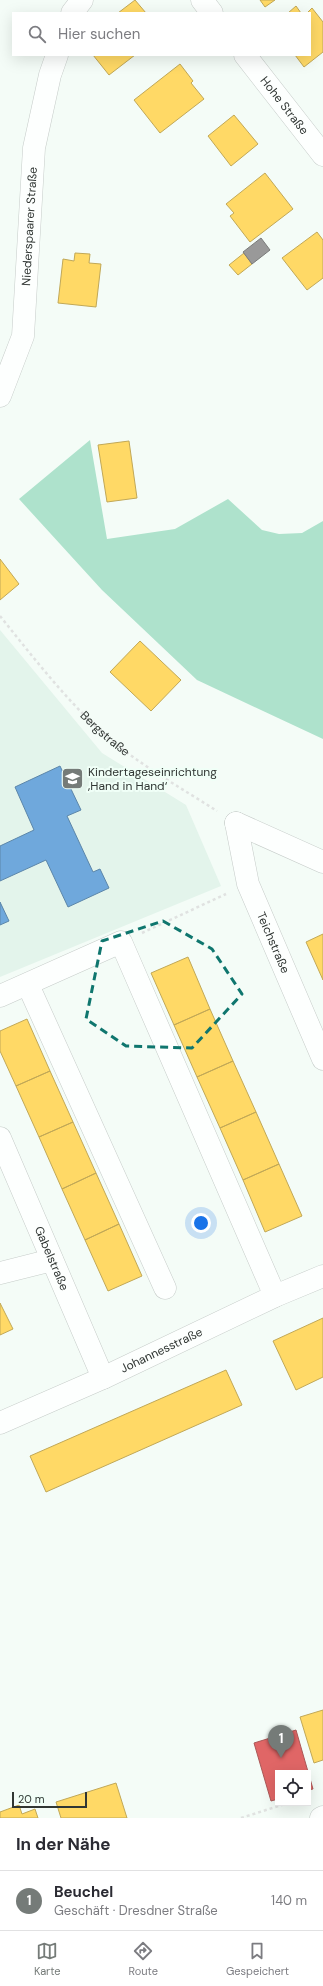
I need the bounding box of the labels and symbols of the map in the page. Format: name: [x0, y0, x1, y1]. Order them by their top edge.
street label: Hohe Straße: [257, 73, 312, 138]
street label: Niederspaarer Straße: [18, 166, 41, 287]
street label: Bergstraße: [77, 708, 133, 760]
place label: Kindertageseinrichtung ‚Hand in Hand‘: [88, 764, 217, 794]
school or university icon: Kindertageseinrichtung ‚Hand in Hand‘: [59, 766, 85, 792]
street label: Teichstraße: [253, 910, 293, 976]
your location: [191, 1213, 211, 1233]
street label: Gabelstraße: [31, 1224, 73, 1293]
street label: Johannesstraße: [118, 1324, 205, 1377]
pin: 1: [268, 1725, 294, 1758]
scale bar: [12, 1790, 87, 1809]

